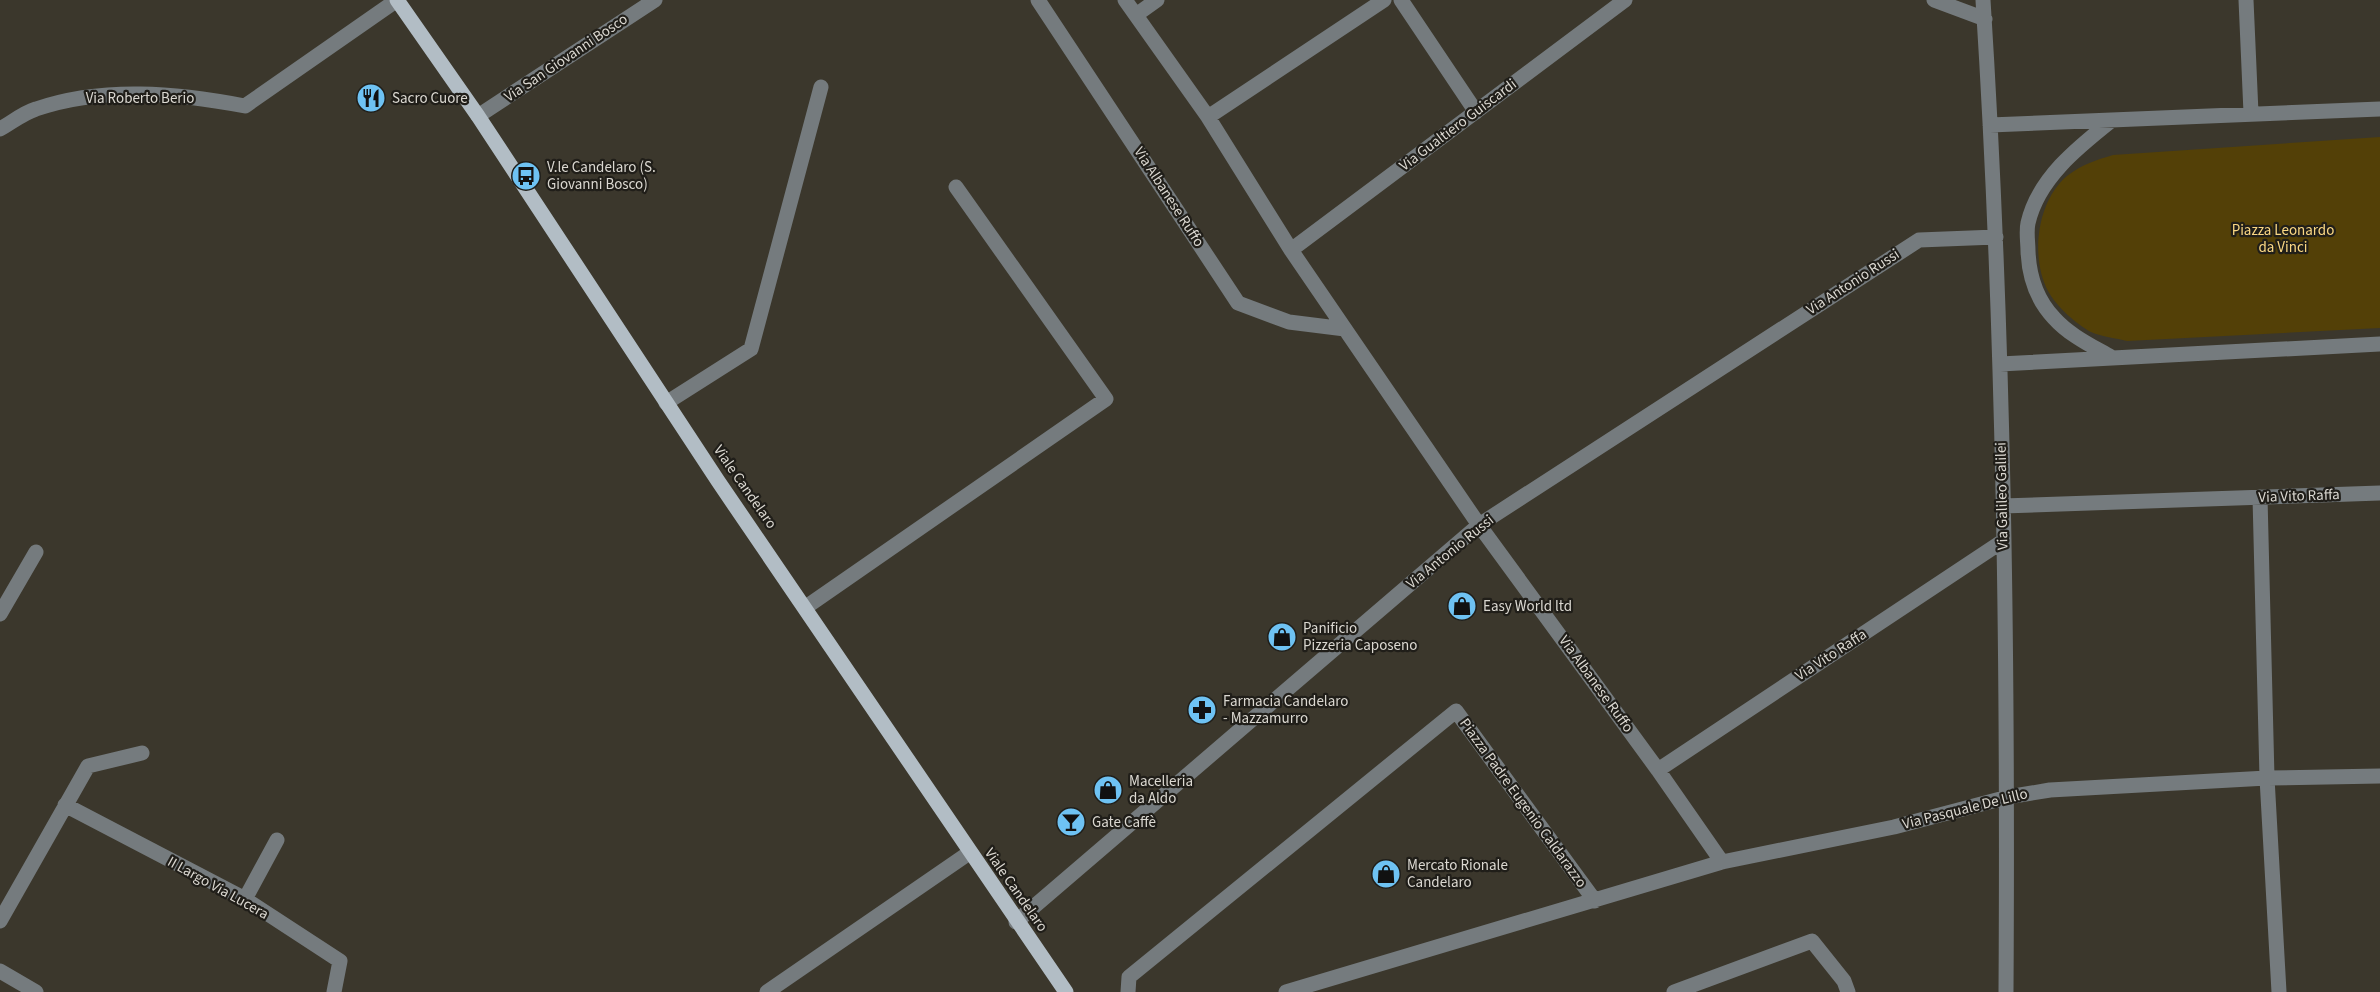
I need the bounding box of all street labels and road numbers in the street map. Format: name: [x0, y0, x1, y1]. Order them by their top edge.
street label: Via San Giovanni Bosco: [500, 9, 632, 107]
street label: Via Gualtiero Guiscardi: [1395, 74, 1521, 176]
street label: Via Roberto Berio: [86, 88, 194, 109]
street label: Via Albanese Ruffo: [1129, 143, 1209, 251]
street label: Via Antonio Russi: [1802, 244, 1904, 320]
street label: Viale Candelaro: [708, 441, 782, 533]
street label: Via Galileo Galilei: [1991, 442, 2013, 550]
street label: Via Vito Raffa: [2258, 484, 2340, 508]
street label: Via Antonio Russi: [1402, 510, 1498, 594]
street label: Via Vito Raffa: [1791, 624, 1871, 686]
street label: Via Albanese Ruffo: [1554, 631, 1638, 737]
street label: Piazza Padre Eugenio Caldarazzo: [1454, 714, 1592, 892]
street label: Via Pasquale De Lillo: [1900, 783, 2030, 835]
street label: Viale Candelaro: [979, 844, 1053, 936]
street label: II Largo Via Lucera: [164, 851, 272, 925]

